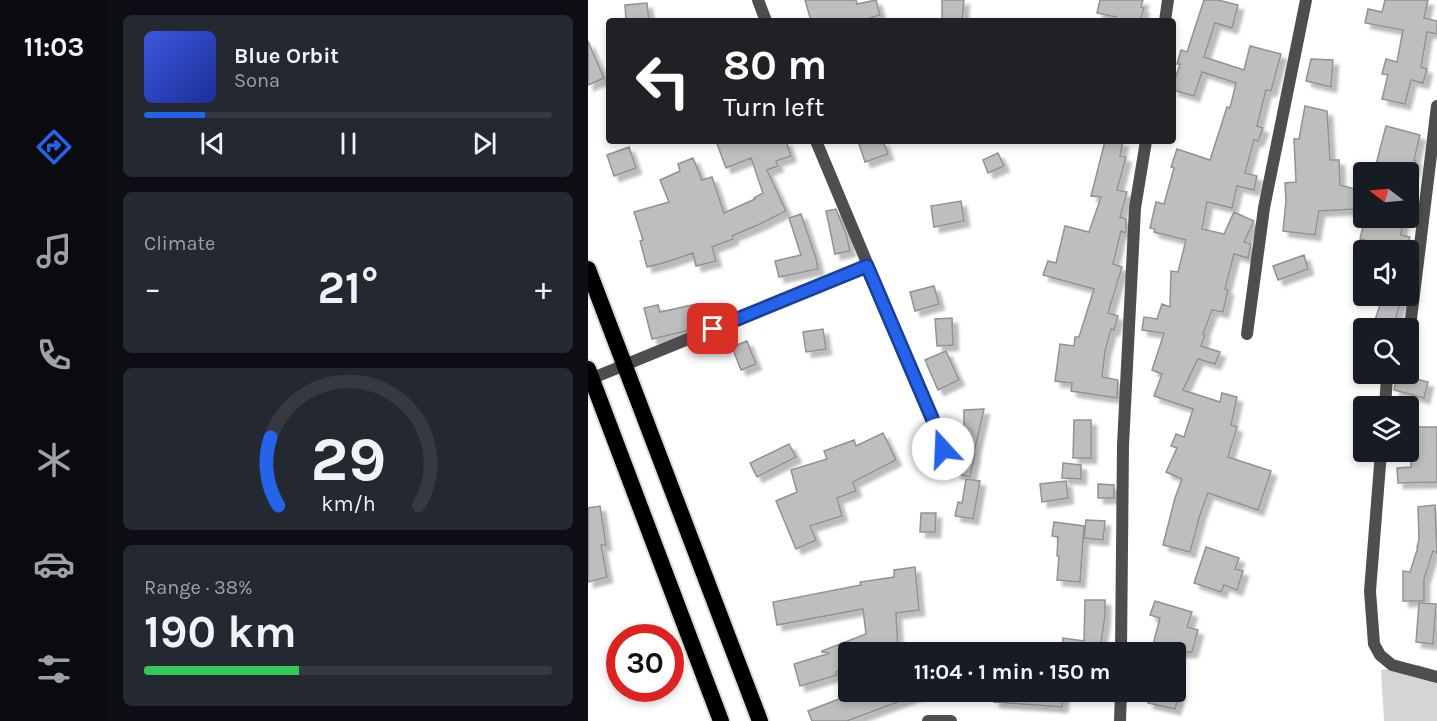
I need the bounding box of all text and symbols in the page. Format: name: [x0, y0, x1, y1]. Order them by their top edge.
text: 11:03: [24, 31, 84, 63]
text: 80 m: [723, 40, 827, 90]
icon: left: [624, 42, 702, 120]
text: Blue Orbit: [234, 43, 339, 69]
text: Sona: [234, 69, 280, 92]
text: Turn left: [723, 91, 824, 123]
icon: directions: [33, 126, 75, 168]
icon: previous: [196, 127, 229, 160]
icon: pause: [332, 127, 365, 160]
icon: next: [468, 127, 501, 160]
north arrow: [1353, 162, 1419, 228]
map controls: [1353, 162, 1419, 462]
icon: music: [33, 230, 75, 272]
text: Climate: [144, 232, 215, 255]
button: sound: [1353, 240, 1419, 306]
text: 21°: [318, 262, 378, 314]
text: −: [144, 269, 161, 307]
text: +: [535, 269, 552, 307]
pin: [687, 303, 738, 354]
icon: arrive: [696, 312, 729, 345]
button: search: [1353, 318, 1419, 384]
icon: phone: [33, 334, 75, 376]
button: layers: [1353, 396, 1419, 462]
position arrow: [911, 417, 975, 481]
text: 29: [310, 423, 386, 496]
icon: climate: [33, 439, 75, 481]
text: km/h: [321, 491, 375, 516]
icon: car: [33, 543, 75, 585]
text: Range · 38%: [144, 576, 253, 599]
text: 190 km: [144, 606, 297, 658]
speed limit sign: 30: [606, 624, 684, 702]
icon: filters: [33, 648, 75, 690]
text: 11:04 · 1 min · 150 m: [914, 659, 1110, 685]

